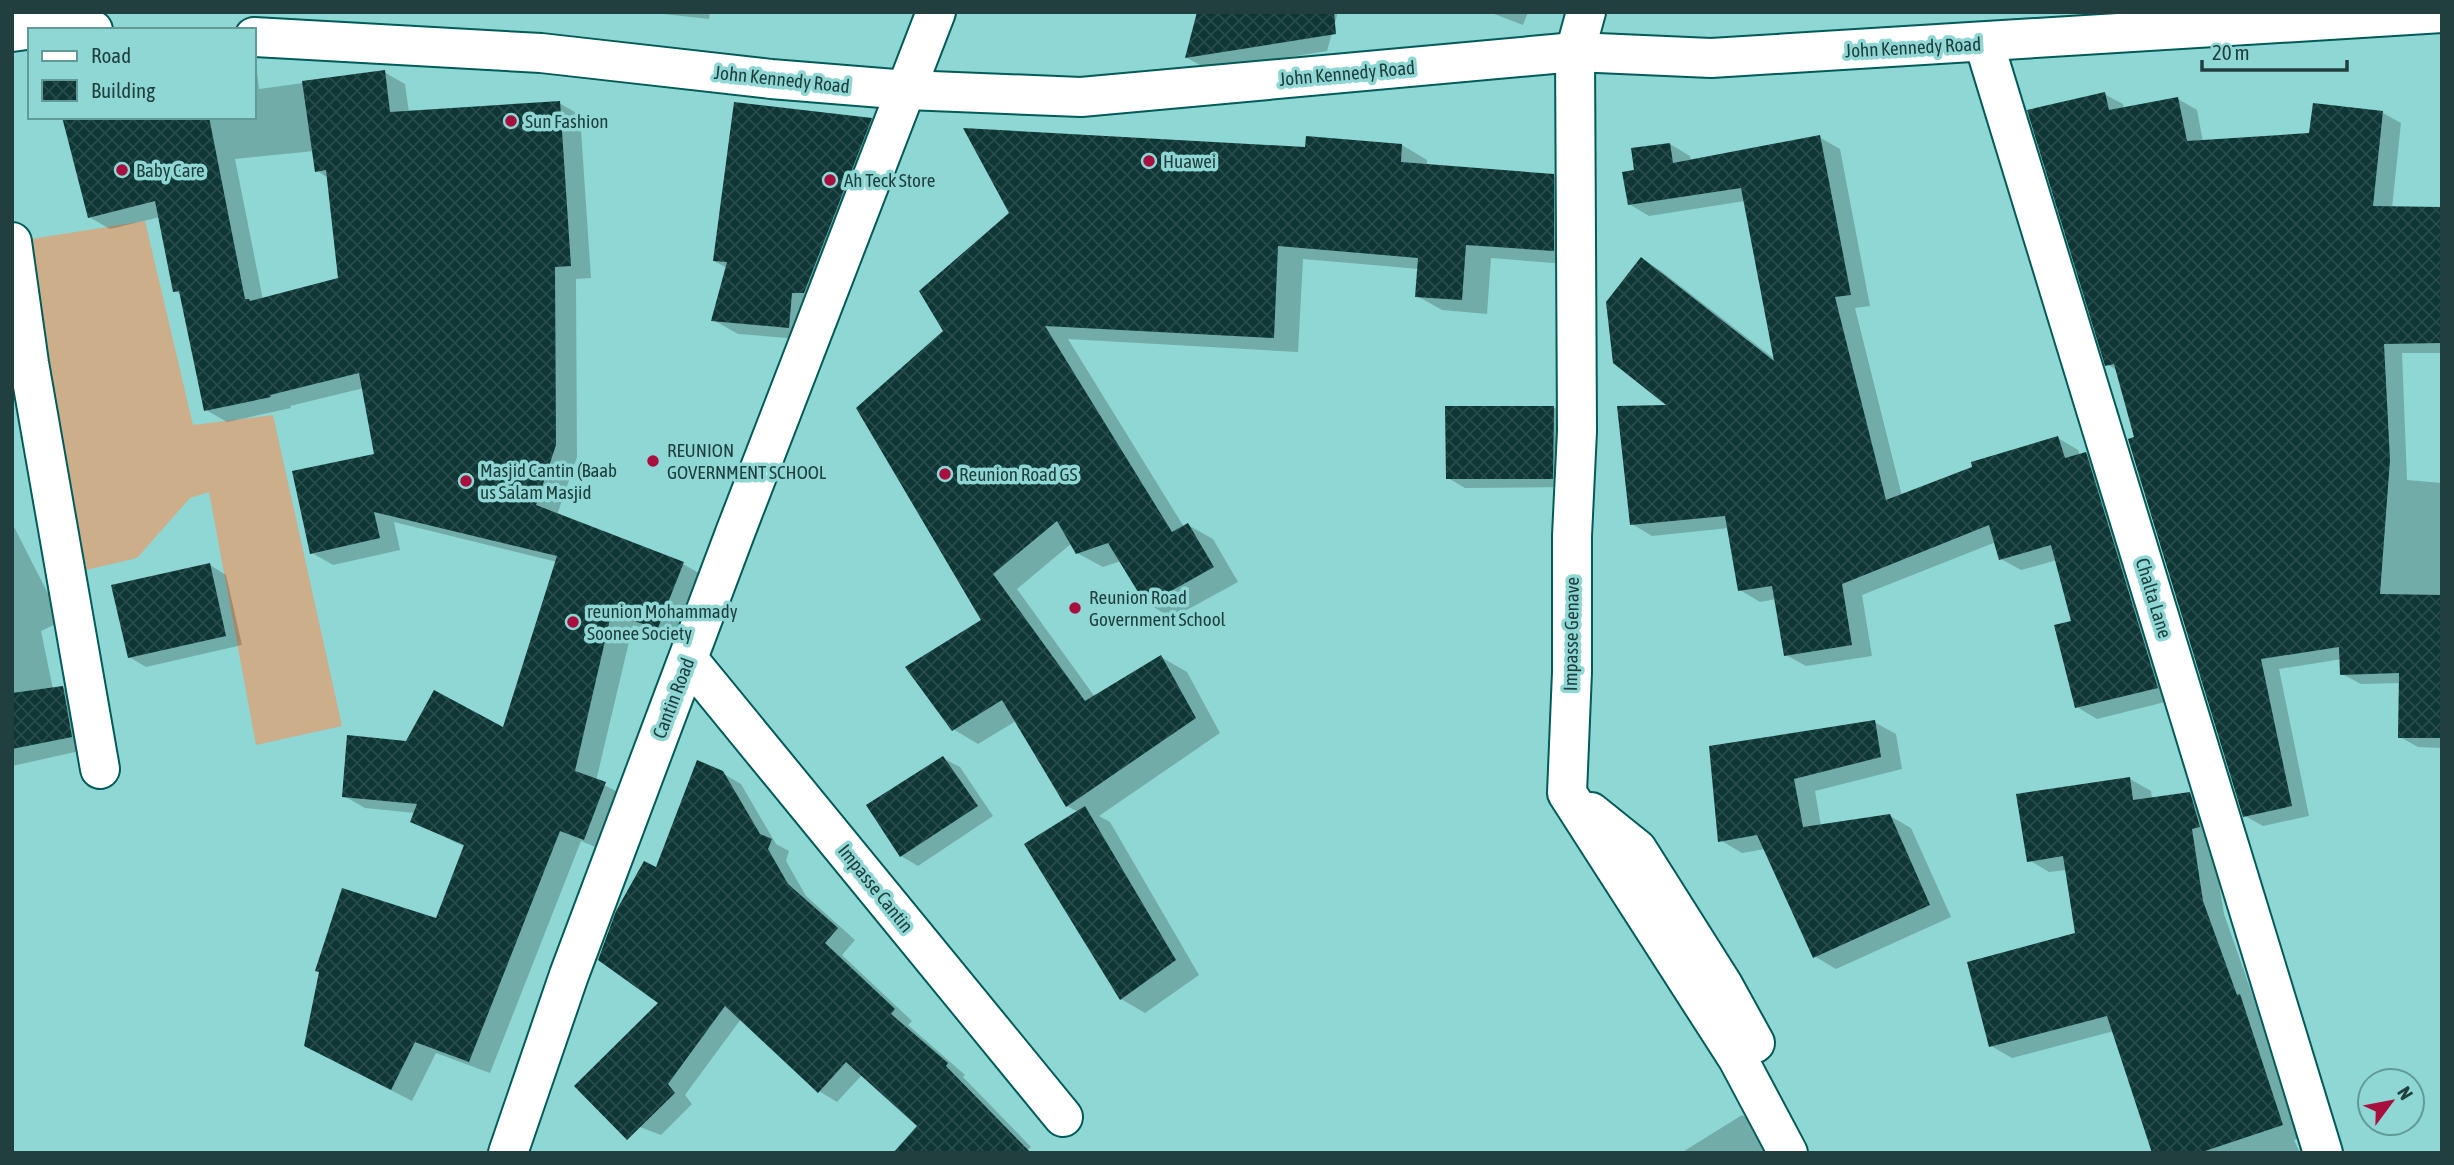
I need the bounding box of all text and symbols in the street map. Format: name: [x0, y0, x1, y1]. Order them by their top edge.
legend: [28, 28, 256, 119]
scale bar: [2202, 28, 2347, 72]
street label: John Kennedy Road: [1844, 32, 1982, 62]
text: 20 m: [2212, 40, 2250, 64]
text: Road: [91, 43, 131, 67]
street label: John Kennedy Road: [1278, 56, 1416, 90]
street label: John Kennedy Road: [713, 61, 851, 97]
text: Building: [91, 78, 155, 102]
place label: Sun Fashion: [525, 110, 609, 132]
marker: Sun Fashion: [503, 113, 519, 129]
place label: Huawei: [1163, 150, 1216, 172]
marker: Huawei: [1141, 153, 1157, 169]
place label: Baby Care: [136, 159, 205, 181]
marker: Baby Care: [114, 162, 130, 178]
place label: Ah Teck Store: [844, 169, 935, 191]
marker: Ah Teck Store: [822, 172, 838, 188]
place label: REUNION GOVERNMENT SCHOOL: [667, 439, 827, 483]
marker: REUNION GOVERNMENT SCHOOL: [645, 453, 661, 469]
place label: Masjid Cantin (Baab us Salam Masjid: [480, 459, 617, 503]
place label: Reunion Road GS: [959, 463, 1078, 485]
marker: Reunion Road GS: [937, 466, 953, 482]
marker: Masjid Cantin (Baab us Salam Masjid: [458, 473, 474, 489]
street label: Chalta Lane: [2131, 555, 2177, 641]
street label: Impasse Genave: [1559, 577, 1583, 691]
place label: Reunion Road Government School: [1089, 586, 1226, 630]
place label: reunion Mohammady Soonee Society: [587, 600, 738, 644]
marker: Reunion Road Government School: [1067, 600, 1083, 616]
marker: reunion Mohammady Soonee Society: [565, 614, 581, 630]
street label: Cantin Road: [648, 655, 698, 741]
street label: Impasse Cantin: [834, 840, 918, 936]
north arrow: [2356, 1067, 2426, 1137]
text: N: [2393, 1082, 2418, 1104]

